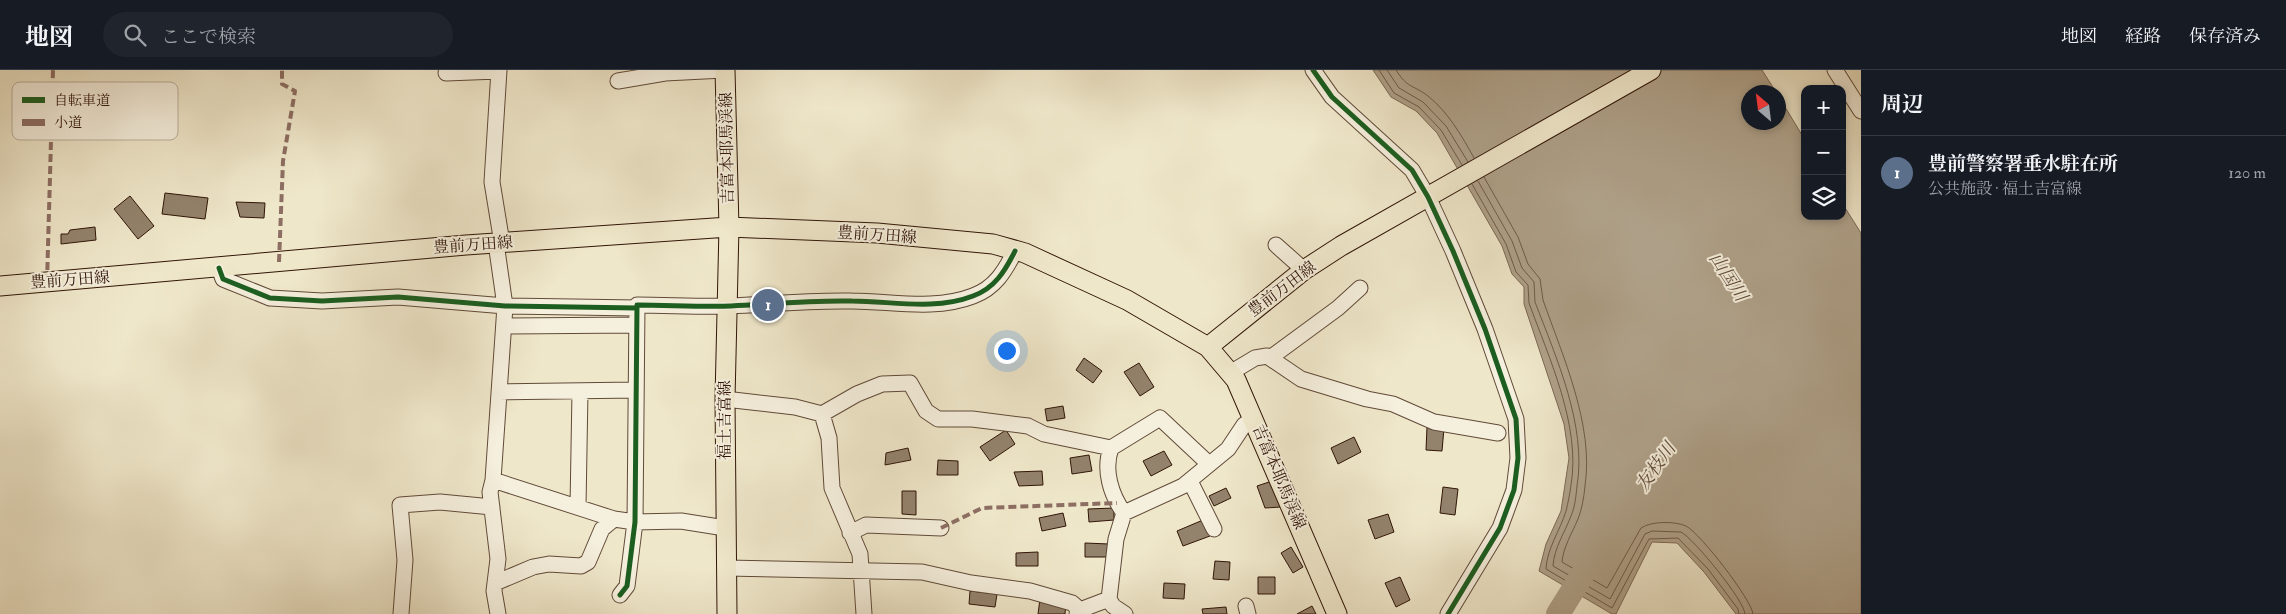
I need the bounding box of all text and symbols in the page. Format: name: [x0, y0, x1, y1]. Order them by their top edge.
search box: [103, 12, 453, 57]
icon: search: [121, 21, 149, 49]
text: 地図: [25, 22, 73, 53]
text: ここで検索: [161, 25, 256, 49]
text: 地図: [2061, 25, 2097, 48]
text: 経路: [2125, 25, 2161, 48]
text: 保存済み: [2189, 25, 2261, 48]
legend: [12, 82, 178, 140]
north arrow: [1741, 85, 1786, 130]
map controls: [1801, 85, 1846, 220]
button: +: [1801, 85, 1846, 130]
text: 周辺: [1881, 91, 1923, 118]
text: 自転車道: [54, 92, 110, 109]
street label: 吉富本耶馬渓線: [716, 92, 738, 204]
text: 小道: [54, 114, 82, 131]
button: −: [1801, 130, 1846, 175]
text: 豊前警察署垂水駐在所: [1928, 152, 2118, 176]
text: 1: [1894, 163, 1900, 183]
text: 120 m: [2228, 163, 2266, 183]
button: layers: [1801, 175, 1846, 220]
text: 公共施設 · 福土吉富線: [1928, 179, 2082, 199]
street label: 豊前万田線: [836, 222, 918, 248]
street label: 豊前万田線: [432, 232, 514, 258]
water label: 山国川: [1704, 248, 1753, 308]
street label: 豊前万田線: [1244, 257, 1320, 321]
street label: 豊前万田線: [29, 267, 111, 293]
pin: 1: [752, 286, 784, 324]
your location: [994, 338, 1020, 364]
street label: 福土吉富線: [715, 380, 735, 460]
street label: 吉富本耶馬渓線: [1248, 422, 1310, 532]
water label: 友枝川: [1631, 437, 1682, 496]

